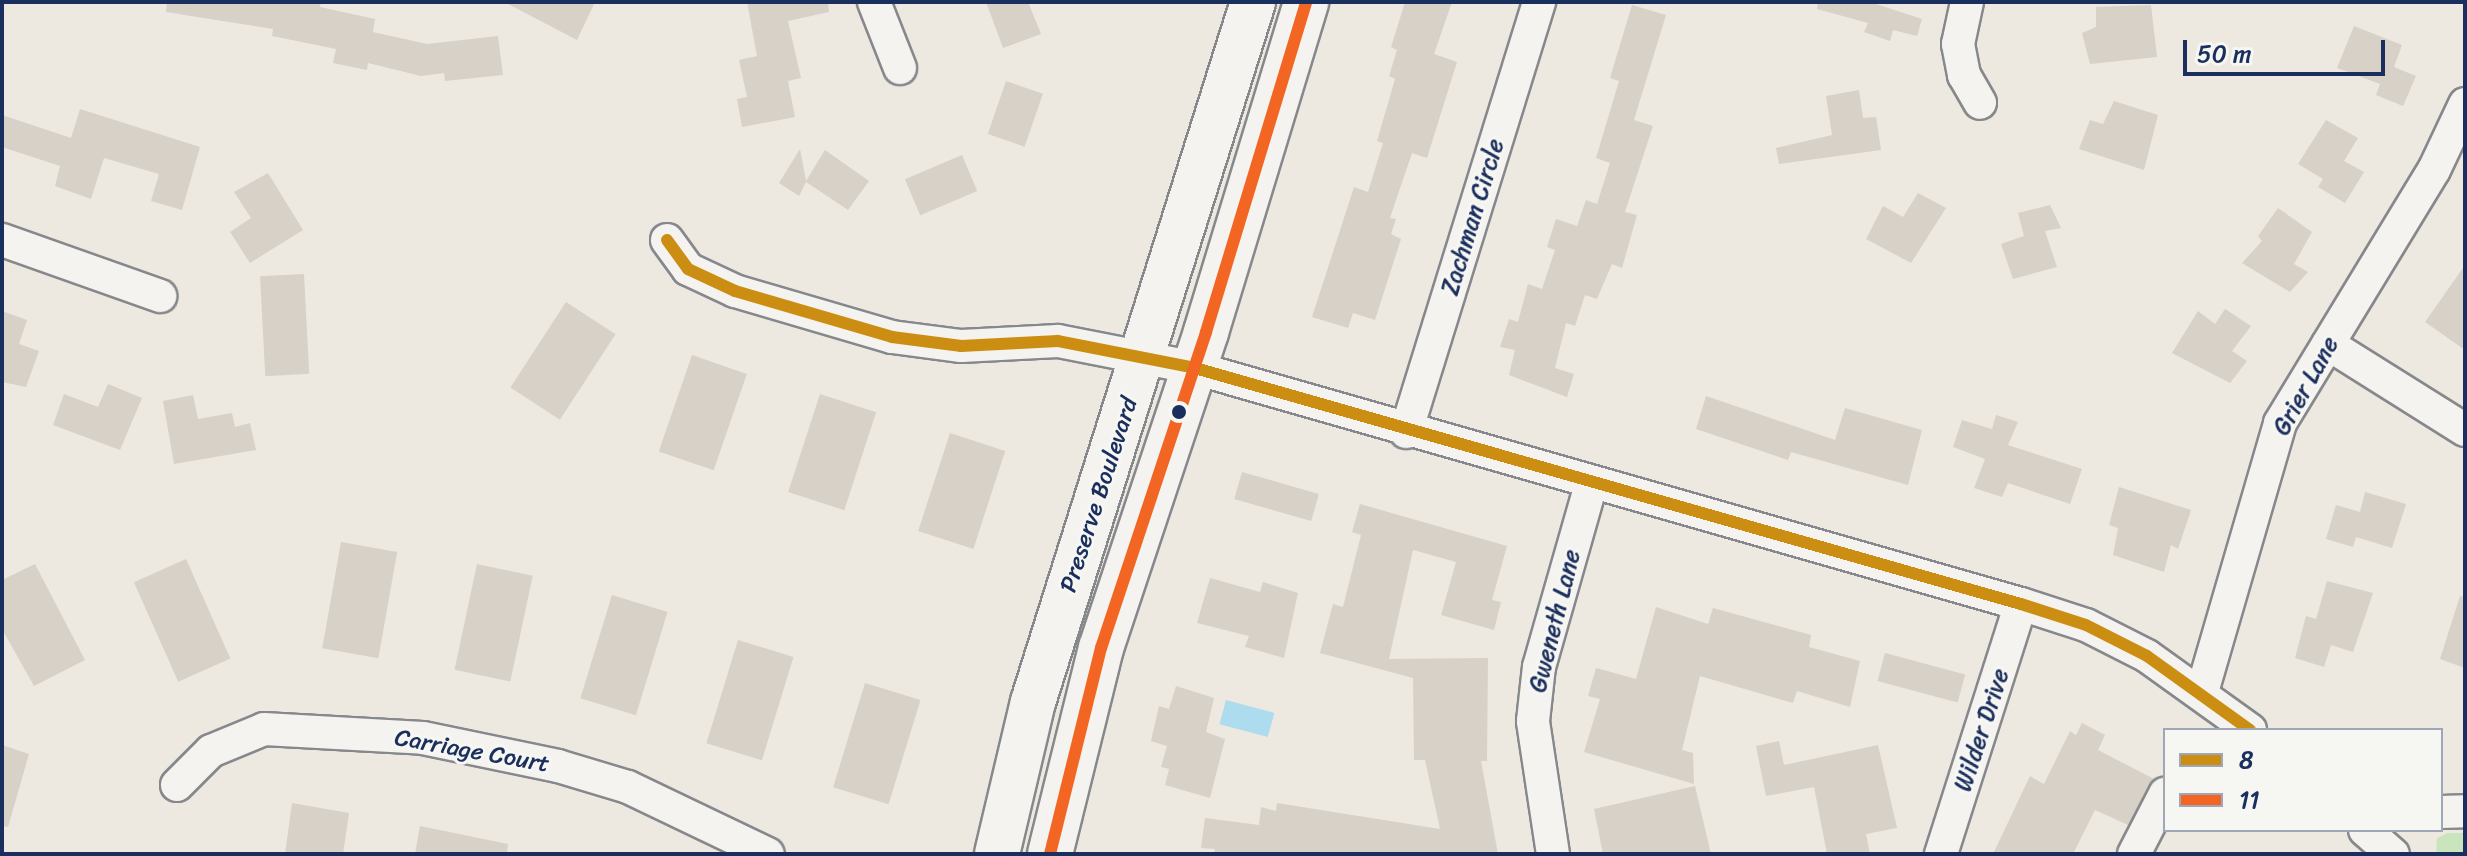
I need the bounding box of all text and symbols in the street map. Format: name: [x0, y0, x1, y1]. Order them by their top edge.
scale bar: [2187, 24, 2389, 74]
text: 50 m: [2197, 33, 2252, 75]
street label: Zachman Circle: [1436, 135, 1510, 299]
street label: Grier Lane: [2267, 332, 2345, 440]
street label: Preserve Boulevard: [1054, 394, 1144, 596]
unlabelled marker: [1171, 404, 1187, 420]
street label: Gweneth Lane: [1523, 547, 1587, 695]
street label: Wilder Drive: [1949, 665, 2015, 795]
street label: Carriage Court: [392, 723, 552, 779]
legend: [2163, 728, 2443, 832]
text: 8: [2239, 739, 2253, 781]
text: 11: [2239, 779, 2260, 821]

